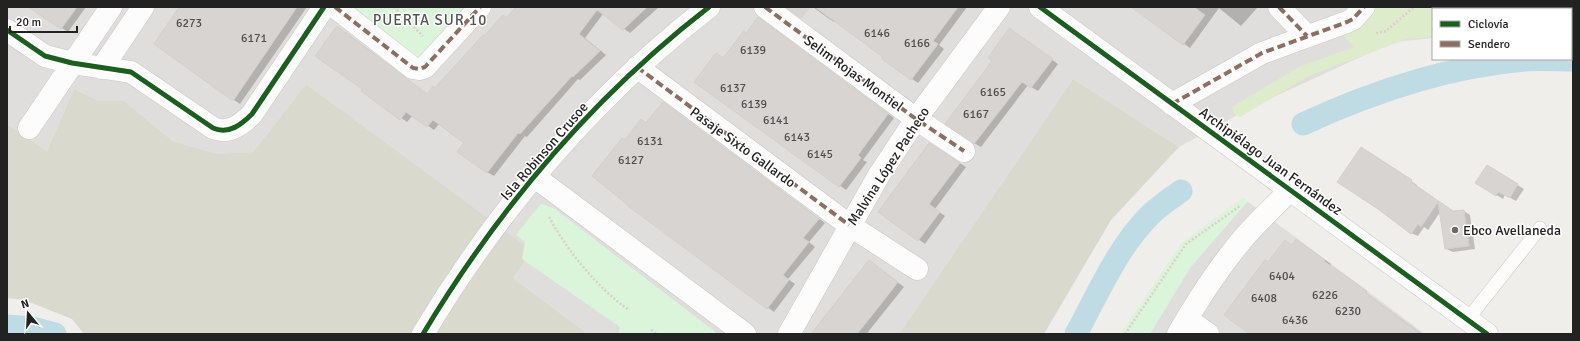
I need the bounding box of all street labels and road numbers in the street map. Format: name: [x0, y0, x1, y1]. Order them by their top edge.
street label: Selim Rojas Montiel: [801, 32, 907, 115]
street label: Isla Robinson Crusoe: [497, 99, 592, 204]
street label: Pasaje Sixto Gallardo: [687, 103, 799, 191]
street label: Malvina López Pacheco: [844, 104, 933, 229]
street label: Archipiélago Juan Fernández: [1196, 104, 1345, 219]

